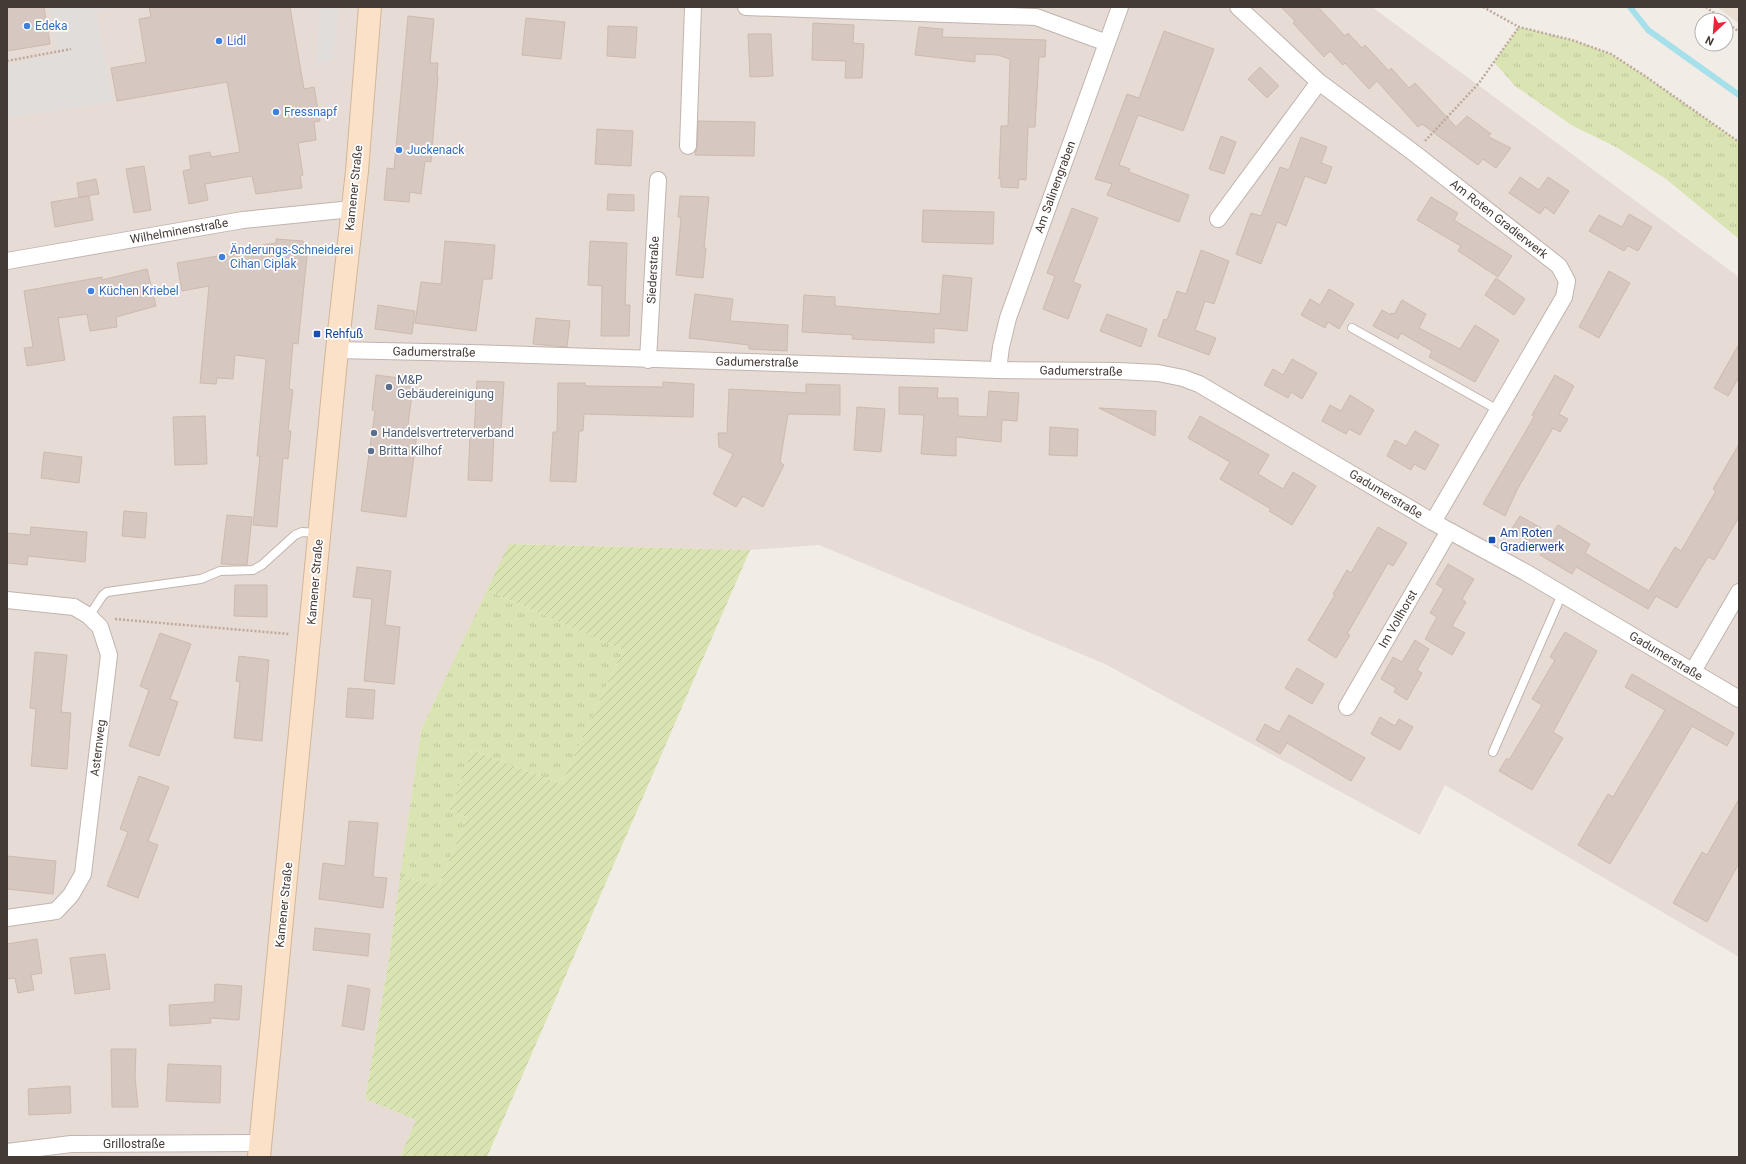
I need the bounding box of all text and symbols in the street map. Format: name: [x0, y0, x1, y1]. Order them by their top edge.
north arrow: [1694, 12, 1734, 52]
place label: Edeka: [35, 19, 67, 33]
marker: Edeka: [22, 21, 32, 31]
text: N: [1703, 33, 1716, 48]
place label: Lidl: [227, 34, 246, 48]
marker: Lidl: [214, 36, 224, 46]
place label: Fressnapf: [284, 105, 338, 119]
marker: Fressnapf: [271, 107, 281, 117]
street label: Am Salinengraben: [1032, 139, 1078, 235]
place label: Juckenack: [407, 143, 465, 157]
street label: Kamener Straße: [343, 145, 365, 231]
marker: Juckenack: [394, 145, 404, 155]
street label: Am Roten Gradierwerk: [1448, 177, 1551, 262]
street label: Wilhelminenstraße: [129, 215, 229, 247]
street label: Siederstraße: [644, 236, 662, 304]
place label: Änderungs-Schneiderei Cihan Ciplak: [230, 242, 354, 271]
marker: Änderungs-Schneiderei Cihan Ciplak: [217, 252, 227, 262]
place label: Küchen Kriebel: [99, 284, 179, 298]
marker: Küchen Kriebel: [86, 286, 96, 296]
place label: Rehfuß: [325, 327, 363, 341]
marker: Rehfuß: [312, 329, 322, 339]
street label: Gadumerstraße: [392, 344, 476, 360]
street label: Gadumerstraße: [715, 354, 799, 370]
street label: Gadumerstraße: [1039, 363, 1123, 379]
place label: M&P Gebäudereinigung: [397, 373, 494, 401]
marker: M&P Gebäudereinigung: [384, 382, 394, 392]
place label: Handelsvertreterverband: [382, 426, 514, 440]
marker: Handelsvertreterverband: [369, 428, 379, 438]
place label: Britta Kilhof: [379, 444, 443, 458]
marker: Britta Kilhof: [366, 446, 376, 456]
street label: Gadumerstraße: [1347, 467, 1425, 521]
place label: Am Roten Gradierwerk: [1500, 526, 1565, 554]
marker: Am Roten Gradierwerk: [1487, 535, 1497, 545]
street label: Kamener Straße: [304, 539, 326, 625]
street label: Im Vollhorst: [1376, 588, 1420, 650]
street label: Gadumerstraße: [1627, 629, 1705, 683]
street label: Asternweg: [88, 719, 108, 777]
street label: Kamener Straße: [273, 862, 295, 948]
street label: Grillostraße: [103, 1137, 165, 1151]

